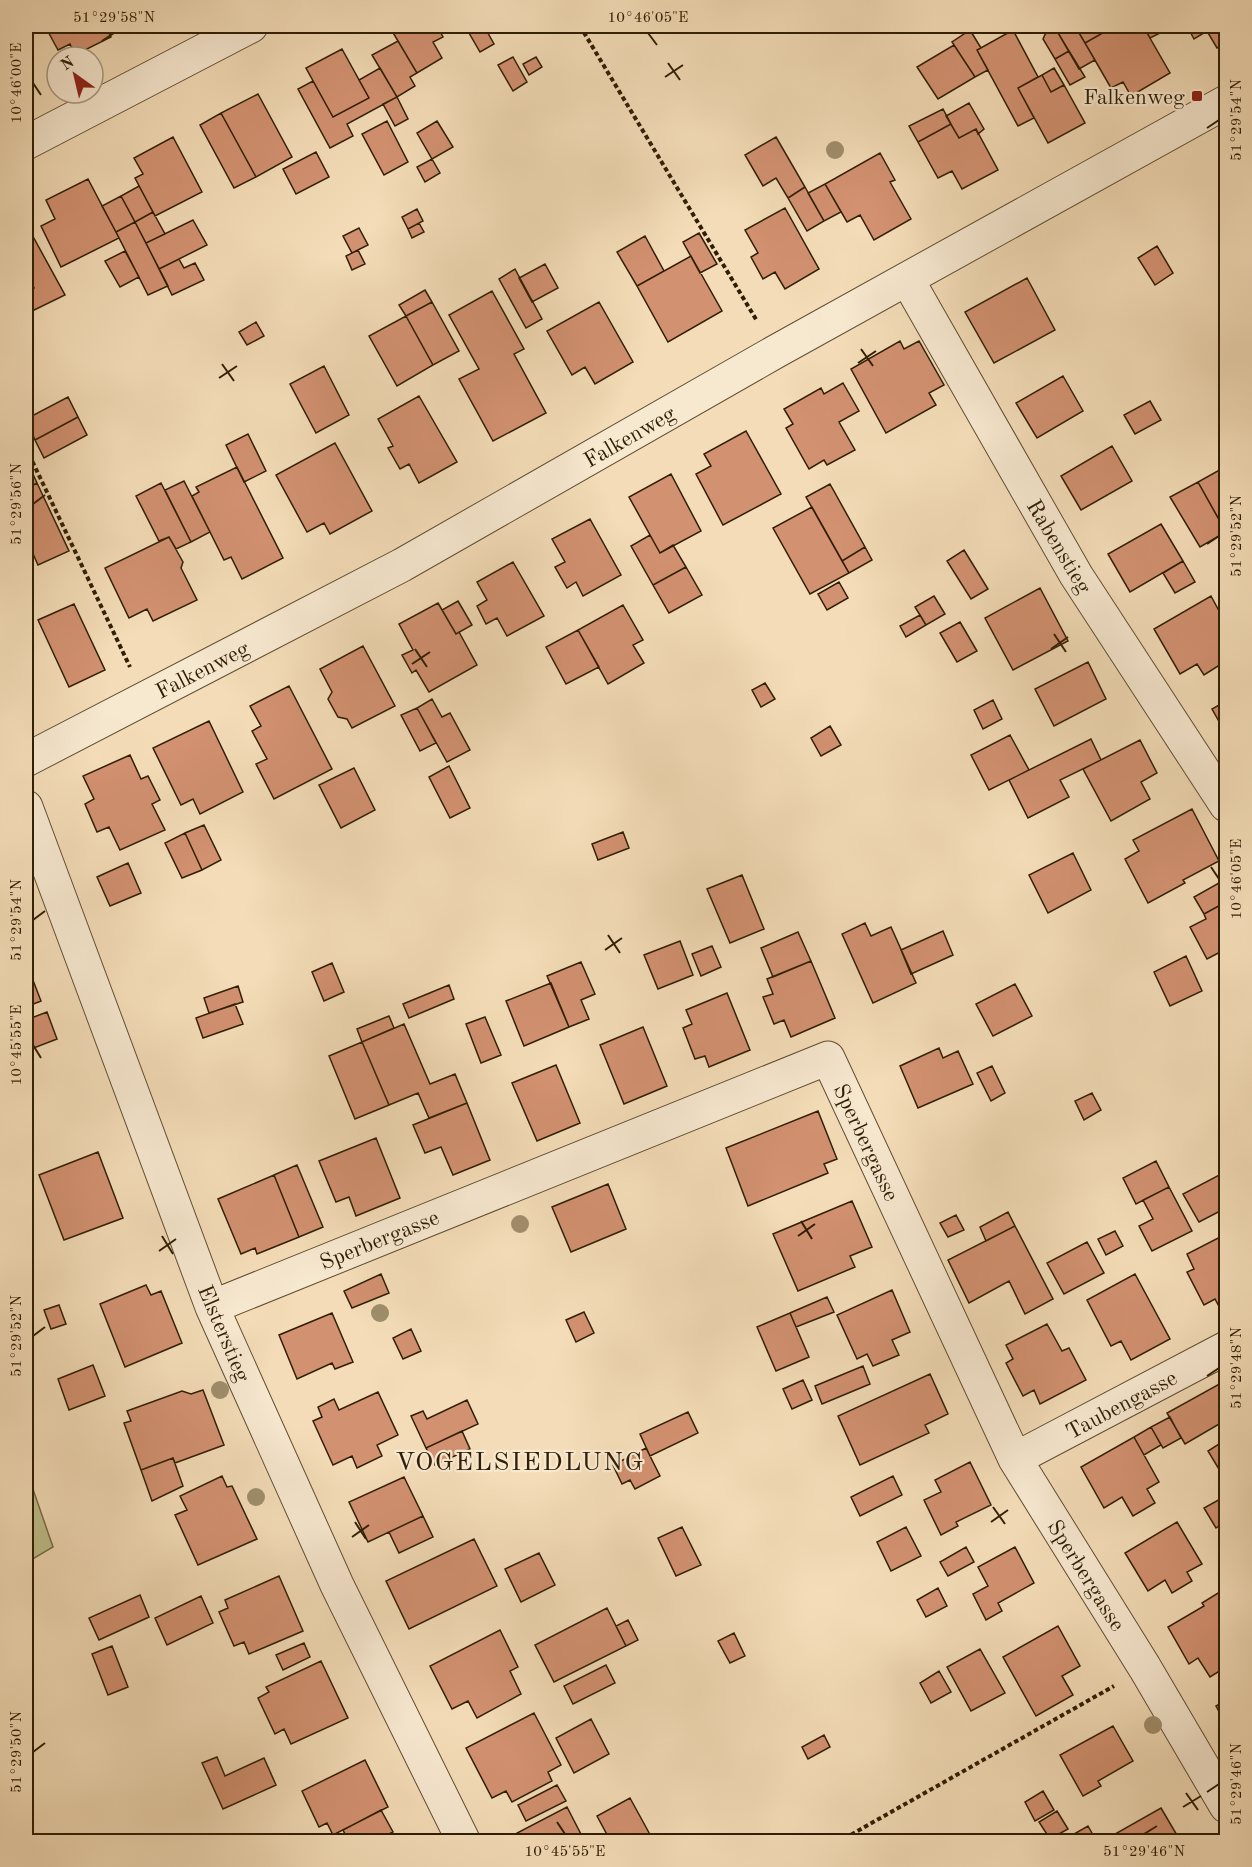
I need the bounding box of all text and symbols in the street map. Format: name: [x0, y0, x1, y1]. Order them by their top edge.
text: 51°29'58"N: [73, 11, 155, 26]
text: 10°46'05"E: [608, 11, 688, 26]
text: 10°46'00"E: [10, 43, 25, 123]
north arrow: [45, 45, 105, 105]
text: N: [58, 54, 78, 74]
text: 51°29'54"N: [1230, 79, 1245, 161]
place label: Falkenweg: [1083, 87, 1185, 109]
marker: Falkenweg: [1190, 89, 1204, 103]
street label: Falkenweg: [580, 403, 680, 473]
text: 51°29'56"N: [10, 463, 25, 545]
text: 51°29'52"N: [1230, 495, 1245, 577]
street label: Rabenstieg: [1022, 496, 1095, 598]
street label: Falkenweg: [153, 638, 253, 704]
text: 10°46'05"E: [1230, 839, 1245, 919]
text: 51°29'54"N: [10, 879, 25, 961]
text: 10°45'55"E: [10, 1005, 25, 1085]
street label: Sperbergasse: [828, 1081, 902, 1205]
street label: Sperbergasse: [317, 1207, 443, 1275]
street label: Elsterstieg: [193, 1282, 253, 1385]
text: 51°29'52"N: [10, 1295, 25, 1377]
text: 51°29'48"N: [1230, 1327, 1245, 1409]
street label: Taubengasse: [1063, 1367, 1181, 1444]
district label: VOGELSIEDLUNG: [395, 1450, 645, 1476]
street label: Sperbergasse: [1042, 1517, 1128, 1636]
text: 51°29'50"N: [10, 1711, 25, 1793]
text: 51°29'46"N: [1230, 1743, 1245, 1825]
text: 10°45'55"E: [525, 1845, 605, 1860]
text: 51°29'46"N: [1103, 1845, 1185, 1860]

